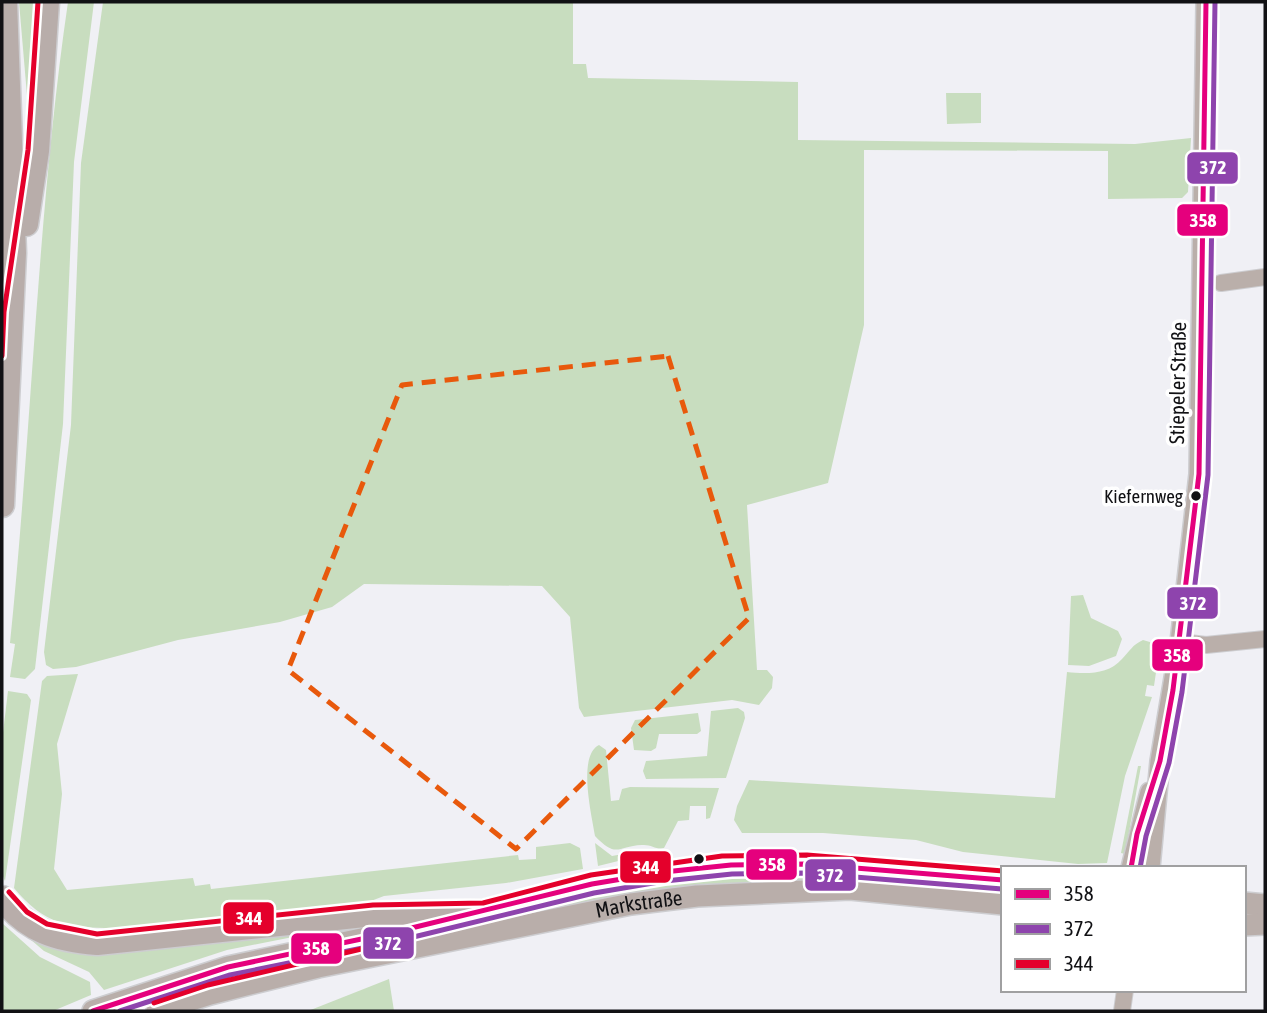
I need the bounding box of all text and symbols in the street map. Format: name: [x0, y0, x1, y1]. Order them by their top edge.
line badge: 372: [1186, 151, 1239, 185]
text: 372: [1200, 156, 1226, 178]
line badge: 358: [1176, 203, 1229, 237]
text: 358: [1190, 209, 1216, 231]
street label: Stiepeler Straße: [1164, 322, 1190, 444]
place label: Kiefernweg: [1104, 485, 1184, 507]
marker: Kiefernweg: [1189, 489, 1203, 503]
line badge: 372: [1166, 586, 1219, 620]
text: 372: [1180, 592, 1206, 614]
line badge: 358: [1151, 638, 1204, 672]
text: 358: [1164, 644, 1190, 666]
line badge: 358: [745, 848, 798, 881]
line badge: 344: [619, 850, 672, 884]
unlabelled marker: [692, 852, 706, 866]
text: 358: [759, 853, 785, 875]
text: 344: [633, 856, 659, 878]
line badge: 372: [804, 858, 857, 892]
text: 372: [817, 864, 843, 886]
legend: [1001, 866, 1246, 992]
text: 358: [1064, 881, 1094, 905]
street label: Markstraße: [593, 885, 684, 922]
line badge: 344: [222, 901, 275, 935]
text: 344: [236, 907, 262, 929]
text: 372: [1064, 916, 1094, 940]
line badge: 372: [362, 926, 415, 960]
line badge: 358: [290, 932, 343, 965]
text: 372: [375, 932, 401, 954]
text: 358: [303, 937, 329, 959]
text: 344: [1064, 951, 1094, 975]

